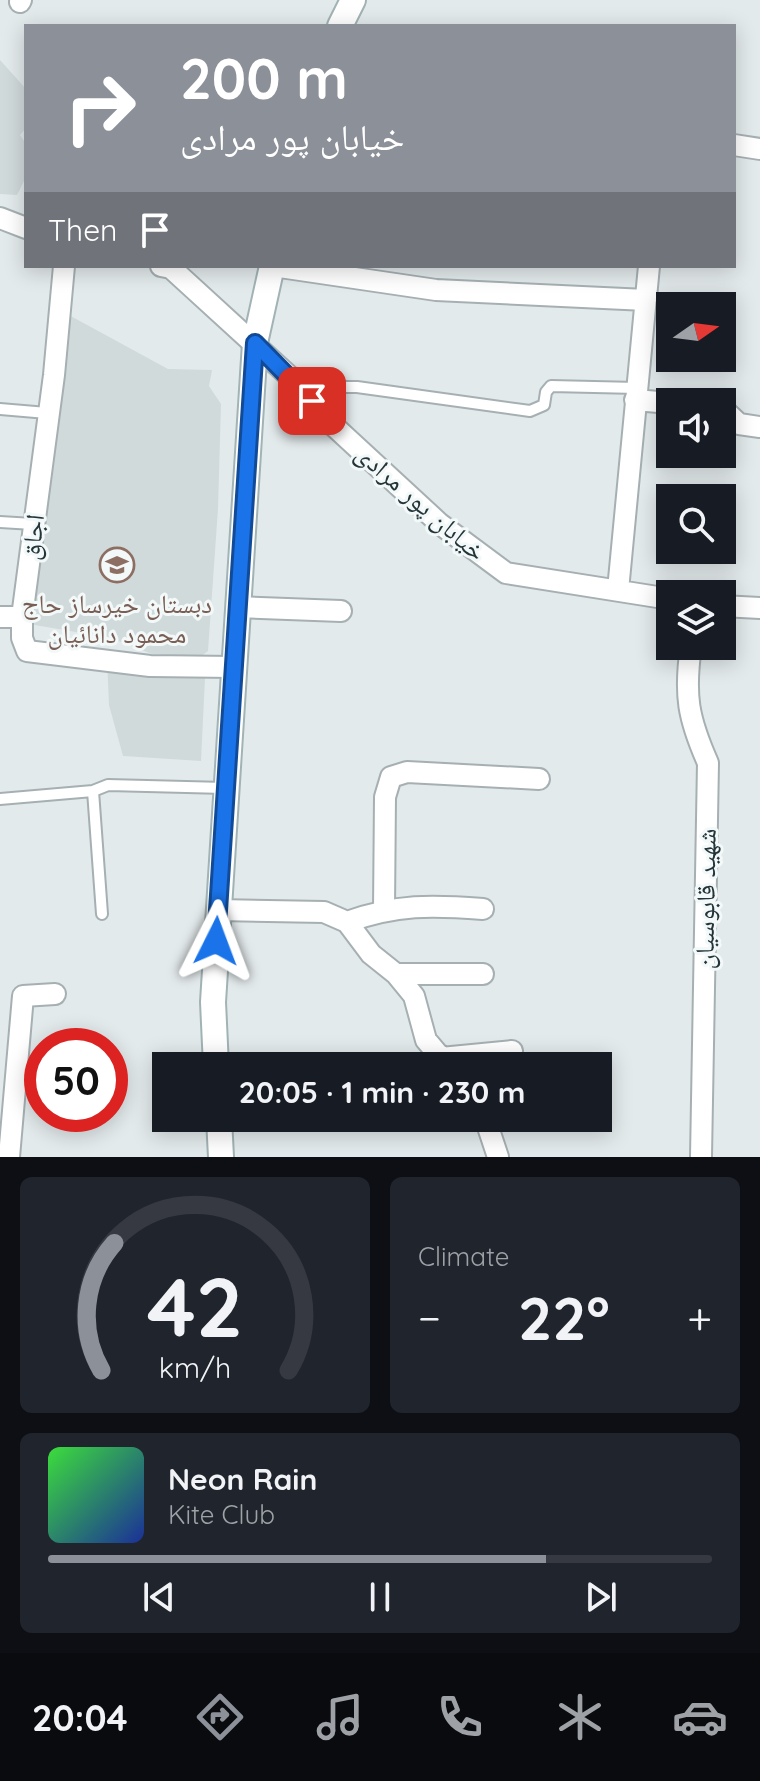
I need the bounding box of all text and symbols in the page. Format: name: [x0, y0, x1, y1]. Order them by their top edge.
text: 200 m: [180, 43, 348, 113]
icon: right: [48, 56, 152, 160]
text: خیابان پور مرادی: [180, 114, 405, 159]
icon: arrive: [133, 208, 177, 252]
text: Then: [48, 211, 117, 249]
north arrow: [656, 292, 736, 372]
map controls: [656, 292, 736, 660]
pin: [278, 367, 346, 435]
icon: arrive: [290, 379, 334, 423]
button: sound: [656, 388, 736, 468]
street label: خیابان پور مرادی: [349, 436, 493, 568]
button: search: [656, 484, 736, 564]
street label: اجاق: [13, 512, 51, 562]
school or university icon: دبستان خیرساز حاج محمود دانائیان: [98, 546, 136, 584]
button: layers: [656, 580, 736, 660]
place label: دبستان خیرساز حاج محمود دانائیان: [22, 587, 212, 650]
street label: شهید قابوسیان: [687, 828, 723, 970]
position arrow: [174, 899, 258, 983]
speed limit sign: 50: [24, 1028, 128, 1132]
text: 20:05 · 1 min · 230 m: [239, 1073, 525, 1111]
text: Climate: [418, 1240, 509, 1273]
text: 42: [147, 1254, 243, 1358]
text: 22°: [518, 1280, 610, 1355]
text: −: [418, 1290, 441, 1345]
text: +: [687, 1290, 712, 1345]
text: km/h: [159, 1349, 231, 1385]
text: Neon Rain: [168, 1460, 317, 1498]
text: Kite Club: [168, 1498, 275, 1531]
icon: previous: [137, 1575, 181, 1619]
icon: pause: [358, 1575, 402, 1619]
icon: next: [579, 1575, 623, 1619]
icon: directions: [192, 1689, 248, 1745]
icon: music: [312, 1689, 368, 1745]
icon: phone: [432, 1689, 488, 1745]
icon: climate: [552, 1689, 608, 1745]
icon: car: [672, 1689, 728, 1745]
text: 20:04: [32, 1695, 128, 1740]

